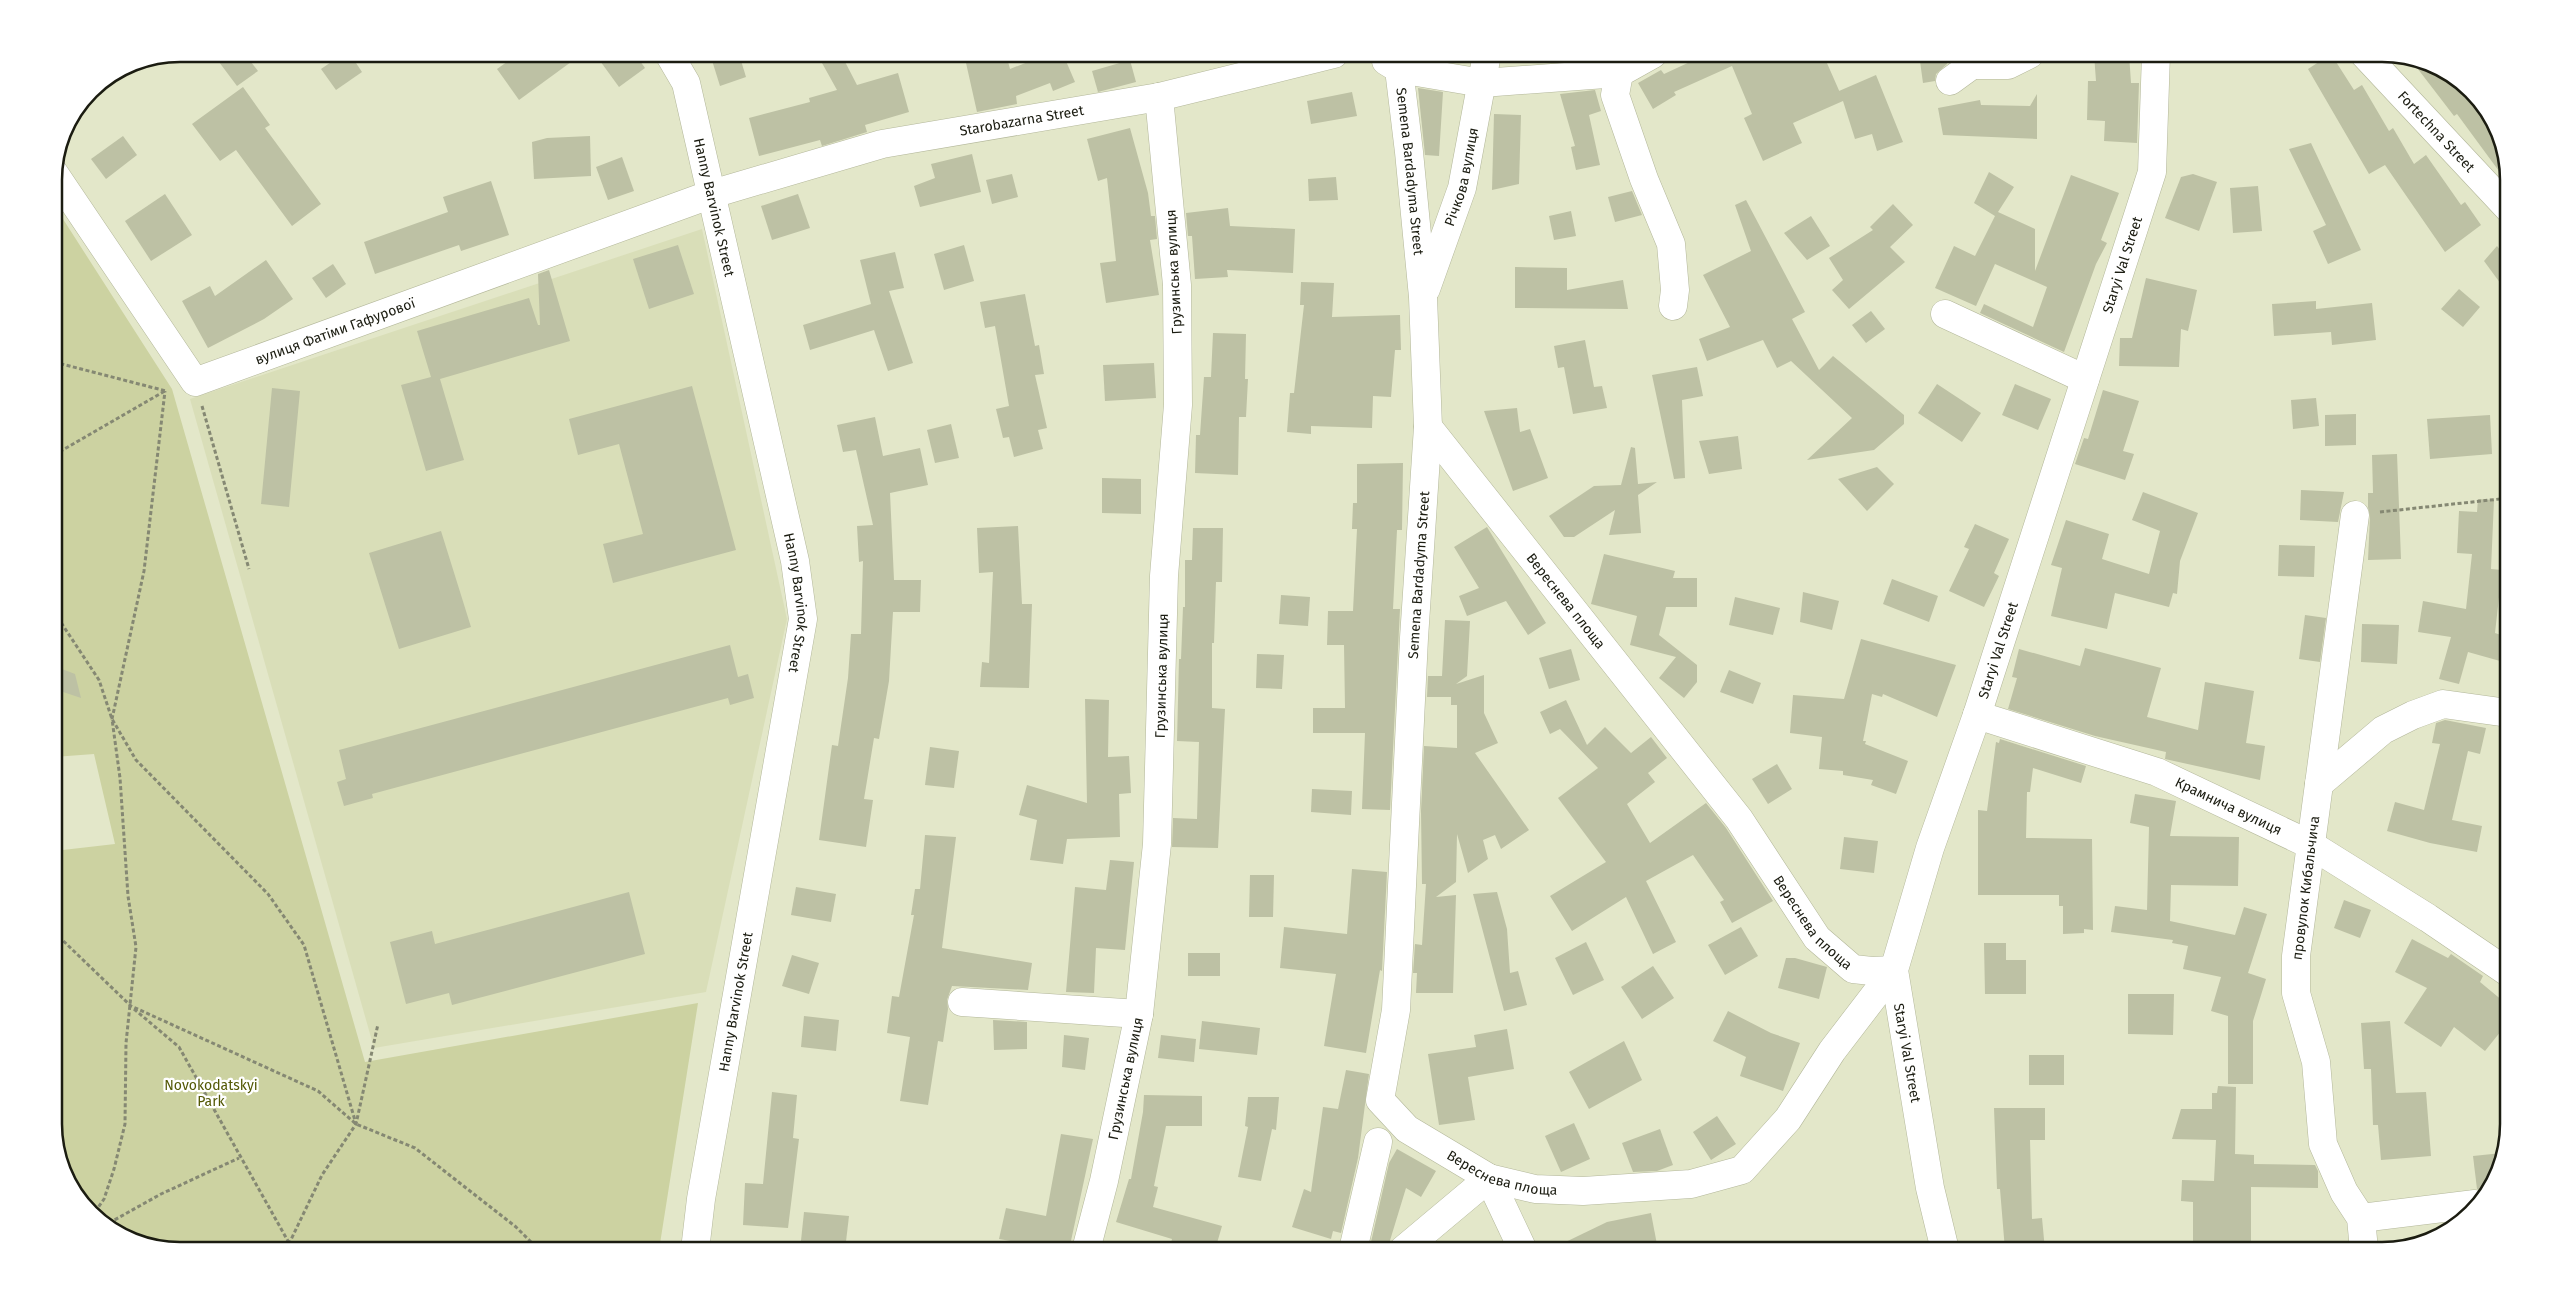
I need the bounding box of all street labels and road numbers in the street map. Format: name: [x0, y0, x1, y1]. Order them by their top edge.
street label: Semena Bardadyma Street: [1393, 87, 1427, 257]
street label: Fortechna Street: [2394, 87, 2479, 176]
street label: Starobazarna Street: [958, 101, 1086, 139]
street label: Річкова вулиця: [1441, 126, 1482, 228]
street label: Hanny Barvinok Street: [690, 136, 739, 279]
street label: Грузинська вулиця: [1162, 209, 1186, 335]
street label: Staryi Val Street: [2099, 213, 2146, 315]
street label: вулиця Фатіми Гафурової: [253, 294, 418, 368]
street label: Semena Bardadyma Street: [1405, 490, 1433, 659]
street label: Hanny Barvinok Street: [780, 531, 812, 675]
street label: Вереснева площа: [1523, 550, 1609, 652]
street label: Staryi Val Street: [1974, 599, 2022, 701]
street label: Грузинська вулиця: [1151, 613, 1172, 739]
street label: Крамнича вулиця: [2172, 773, 2285, 838]
street label: провулок Кибальчича: [2289, 815, 2323, 961]
street label: Вереснева площа: [1770, 872, 1856, 973]
street label: Hanny Barvinok Street: [715, 930, 757, 1073]
street label: Staryi Val Street: [1890, 1002, 1924, 1105]
street label: Грузинська вулиця: [1104, 1016, 1147, 1141]
street label: Вереснева площа: [1444, 1146, 1558, 1198]

